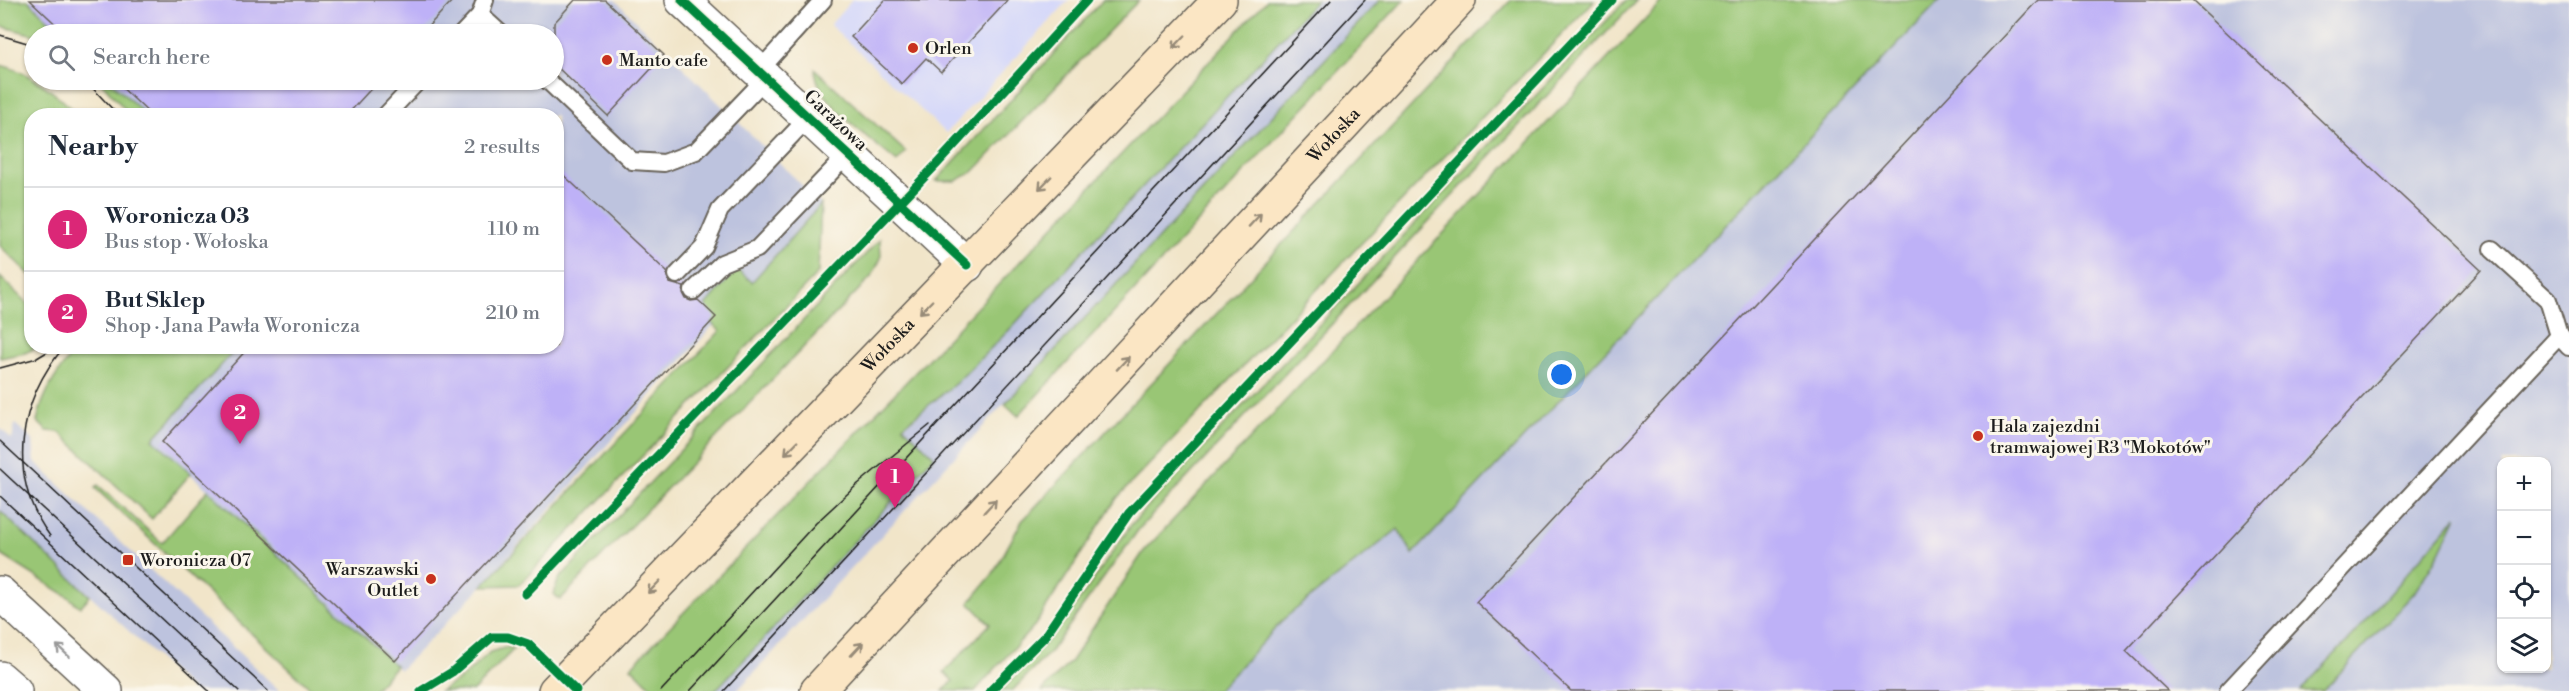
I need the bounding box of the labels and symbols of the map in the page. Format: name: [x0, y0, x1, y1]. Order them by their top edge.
one-way arrow: [1172, 35, 1187, 50]
place label: Orlen: [925, 37, 972, 60]
marker: Orlen: [906, 41, 920, 55]
place label: Manto cafe: [619, 49, 708, 72]
marker: Manto cafe: [600, 53, 614, 67]
street label: Garażowa: [799, 85, 873, 156]
street label: Wołoska: [1302, 102, 1366, 169]
one-way arrow: [1037, 176, 1052, 191]
one-way arrow: [1248, 212, 1262, 227]
one-way arrow: [919, 299, 933, 314]
street label: Wołoska: [856, 312, 921, 379]
one-way arrow: [1115, 355, 1130, 370]
your location: [1547, 360, 1576, 389]
pin: 2: [220, 394, 260, 444]
place label: Hala zajezdni tramwajowej R3 "Mokotów": [1990, 415, 2211, 459]
marker: Hala zajezdni tramwajowej R3 "Mokotów": [1971, 429, 1985, 443]
one-way arrow: [784, 440, 798, 455]
pin: 1: [876, 458, 914, 508]
one-way arrow: [983, 498, 997, 513]
place label: Woronicza 07: [139, 549, 251, 572]
marker: Woronicza 07: [121, 553, 135, 567]
place label: Warszawski Outlet: [325, 558, 420, 602]
marker: Warszawski Outlet: [424, 572, 438, 586]
one-way arrow: [647, 579, 662, 594]
one-way arrow: [850, 641, 865, 656]
one-way arrow: [56, 644, 71, 658]

